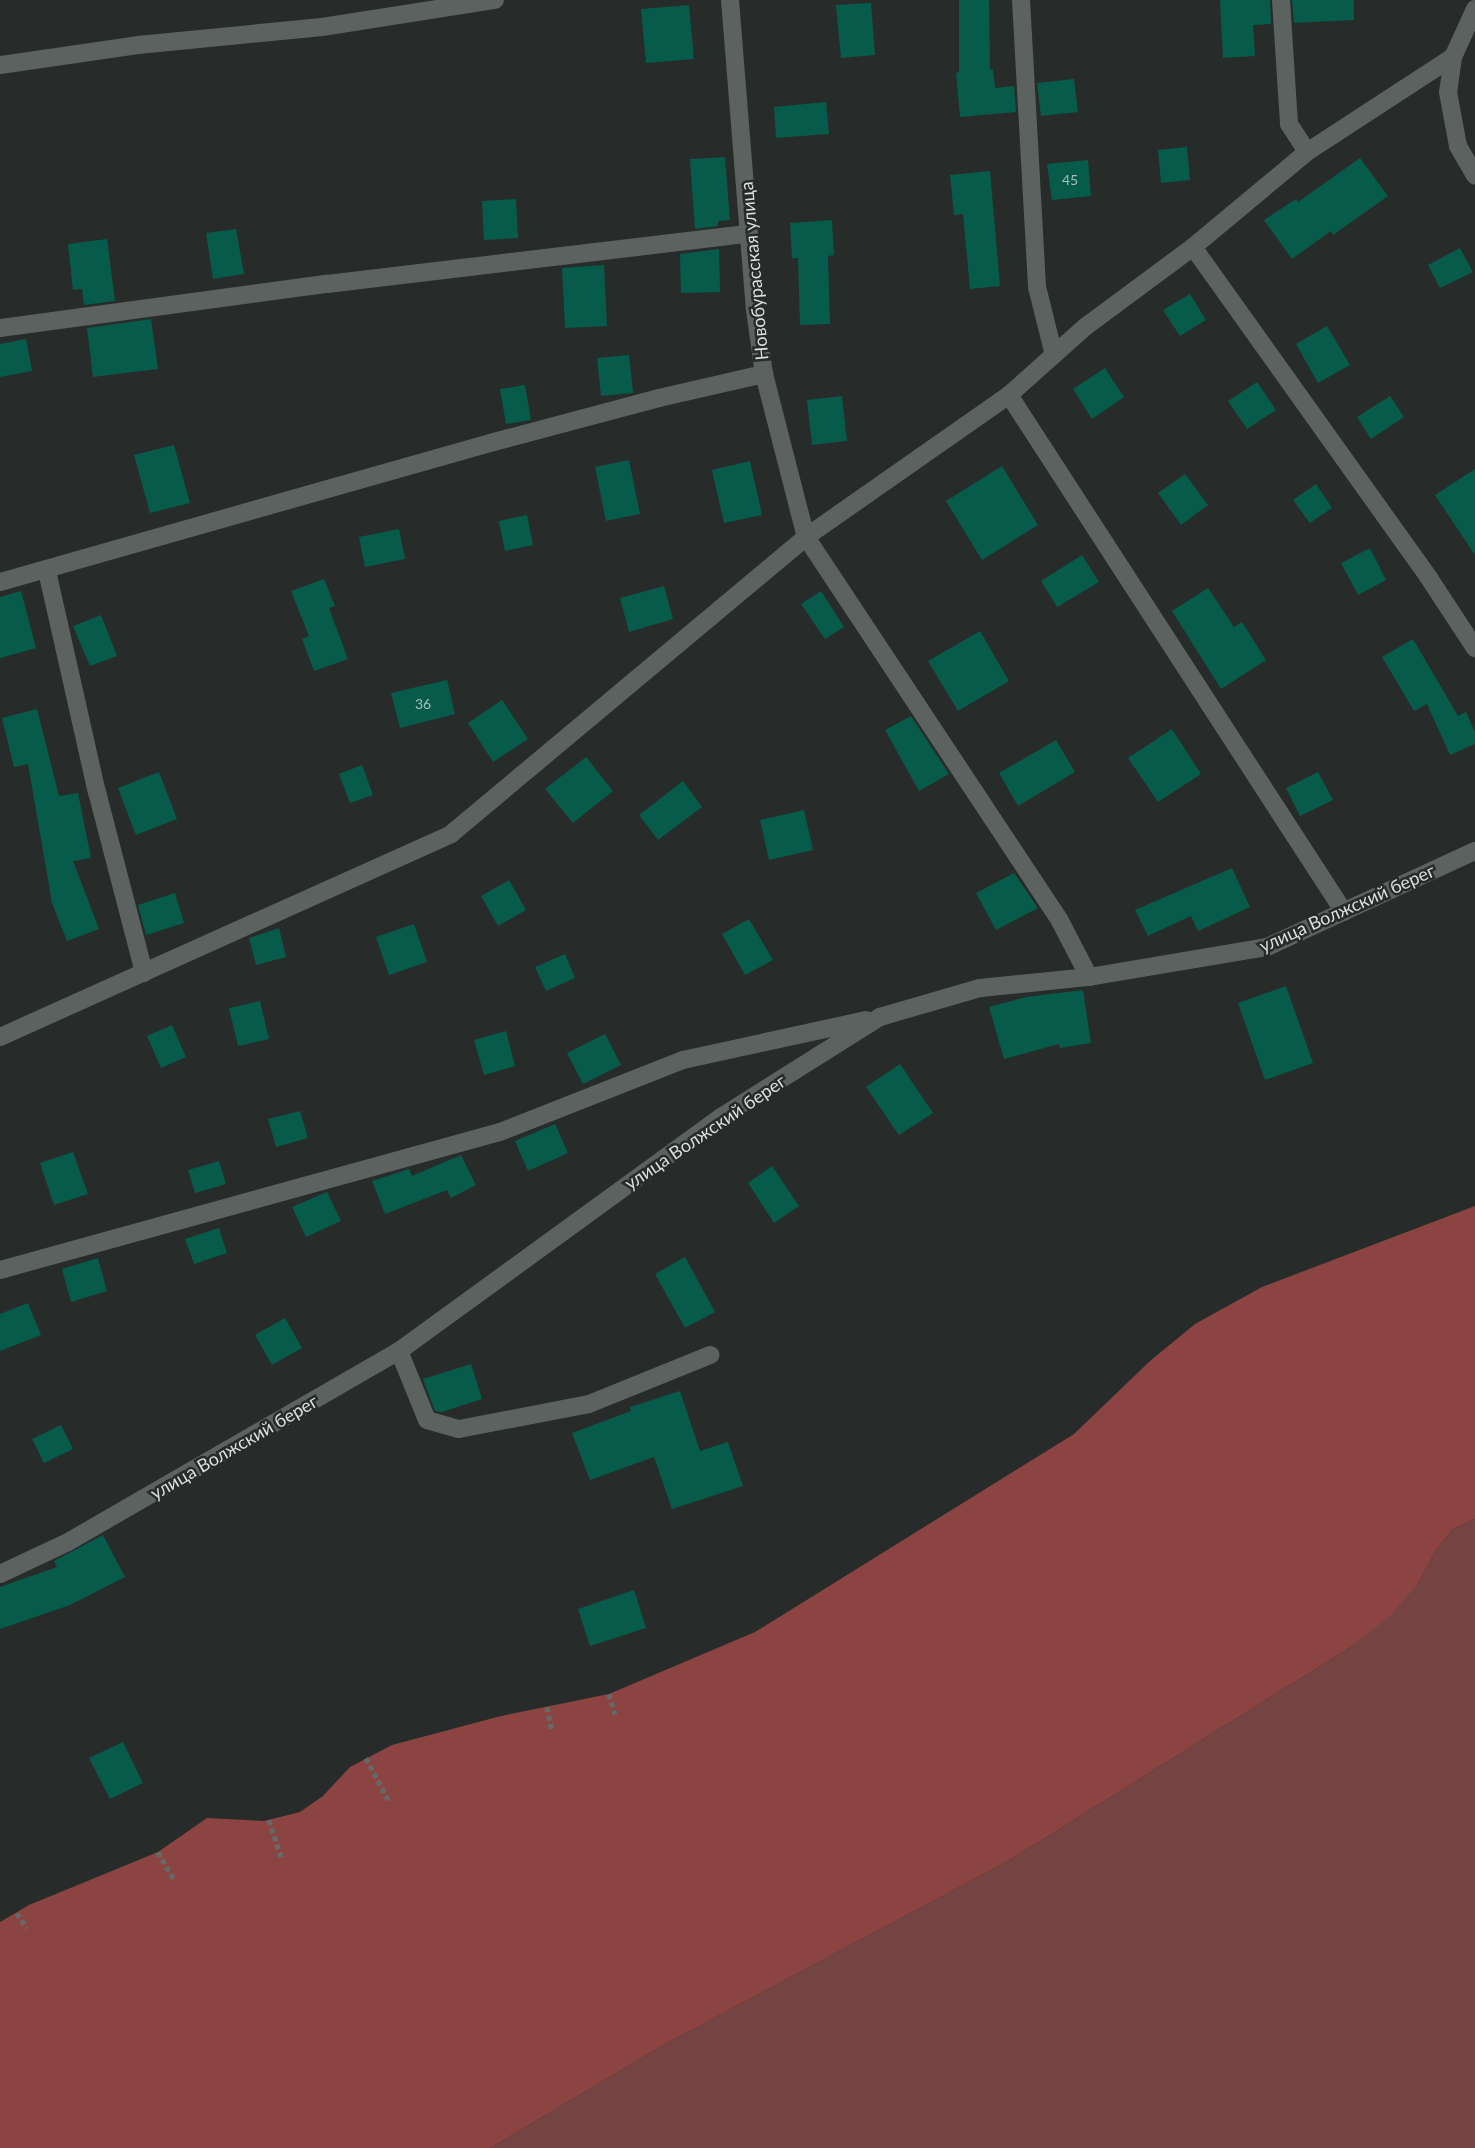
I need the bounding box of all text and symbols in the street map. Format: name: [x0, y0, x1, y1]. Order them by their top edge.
house number: 45: [1062, 172, 1078, 188]
street label: Новобурасская улица: [735, 181, 773, 361]
house number: 36: [415, 696, 431, 712]
street label: улица Волжский берег: [1256, 860, 1438, 956]
street label: улица Волжский берег: [620, 1070, 790, 1194]
street label: улица Волжский берег: [146, 1390, 322, 1504]

